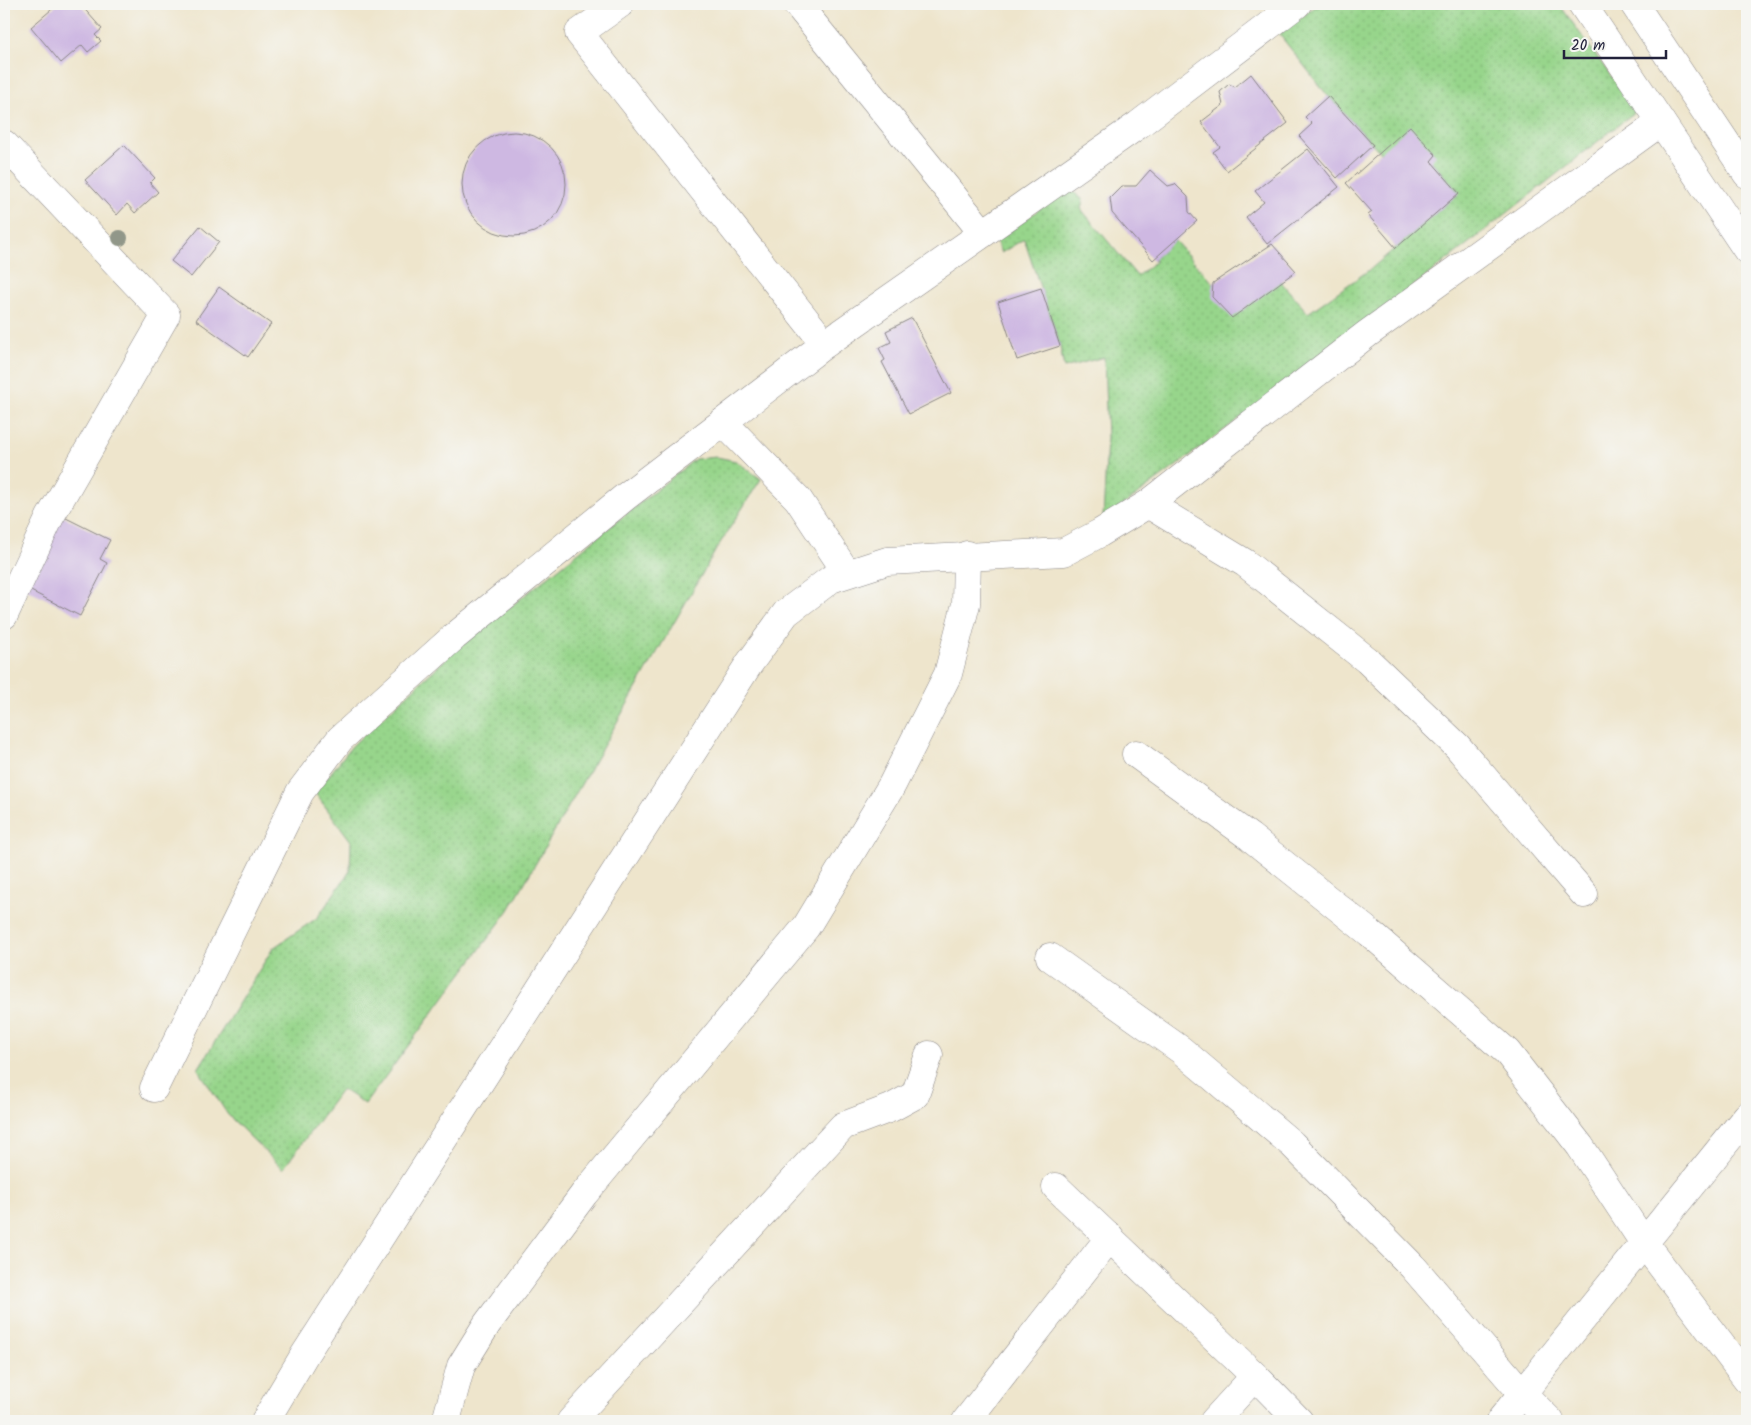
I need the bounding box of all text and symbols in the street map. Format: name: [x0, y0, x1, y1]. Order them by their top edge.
scale bar: [1564, 28, 1666, 60]
text: 20 m: [1571, 34, 1605, 58]

